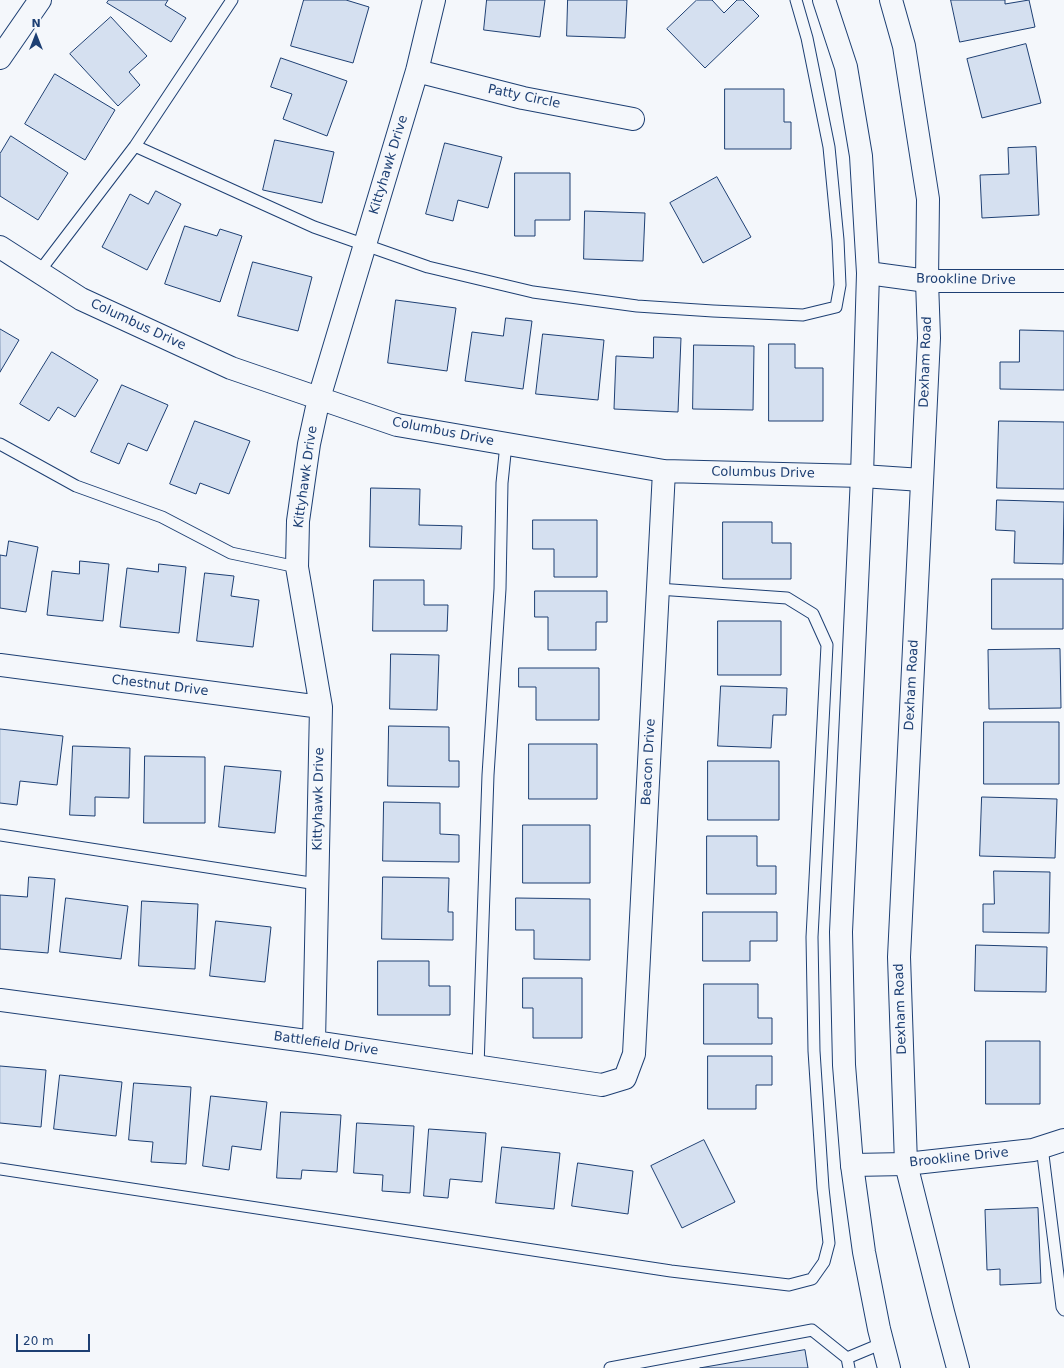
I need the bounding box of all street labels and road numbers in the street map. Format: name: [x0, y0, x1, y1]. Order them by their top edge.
street label: Patty Circle: [486, 82, 562, 112]
street label: Kittyhawk Drive: [366, 113, 412, 217]
street label: Brookline Drive: [916, 271, 1016, 289]
street label: Columbus Drive: [88, 296, 188, 354]
street label: Dexham Road: [917, 316, 935, 408]
street label: Columbus Drive: [391, 414, 495, 450]
street label: Kittyhawk Drive: [291, 425, 321, 529]
street label: Columbus Drive: [711, 464, 815, 482]
street label: Dexham Road: [902, 639, 922, 731]
street label: Chestnut Drive: [111, 672, 209, 700]
street label: Beacon Drive: [639, 718, 659, 806]
street label: Kittyhawk Drive: [310, 747, 328, 851]
street label: Dexham Road: [892, 963, 910, 1055]
street label: Battlefield Drive: [273, 1029, 379, 1059]
street label: Brookline Drive: [909, 1145, 1009, 1171]

